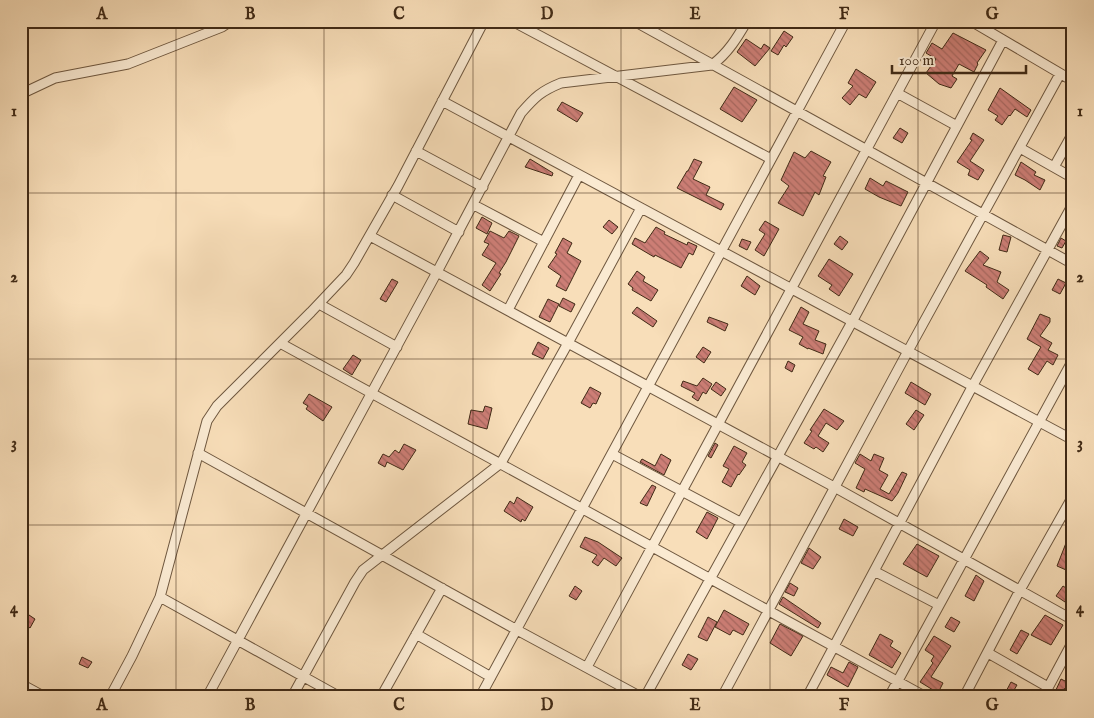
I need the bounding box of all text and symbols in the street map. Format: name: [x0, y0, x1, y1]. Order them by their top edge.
text: A: [96, 5, 109, 25]
text: B: [245, 5, 256, 25]
text: C: [393, 5, 405, 25]
text: D: [541, 5, 554, 25]
text: E: [689, 5, 701, 25]
text: F: [839, 5, 850, 25]
text: G: [986, 5, 999, 25]
scale bar: [892, 42, 1025, 74]
text: 100 m: [899, 51, 935, 70]
text: 1: [11, 102, 17, 122]
text: 1: [1077, 102, 1083, 122]
text: 2: [10, 268, 18, 288]
text: 2: [1076, 268, 1084, 288]
text: 3: [11, 434, 17, 454]
text: 3: [1077, 434, 1083, 454]
text: 4: [10, 599, 19, 619]
text: 4: [1076, 599, 1085, 619]
text: A: [96, 696, 109, 716]
text: B: [245, 696, 256, 716]
text: C: [393, 696, 405, 716]
text: D: [541, 696, 554, 716]
text: E: [689, 696, 701, 716]
text: F: [839, 696, 850, 716]
text: G: [986, 696, 999, 716]

